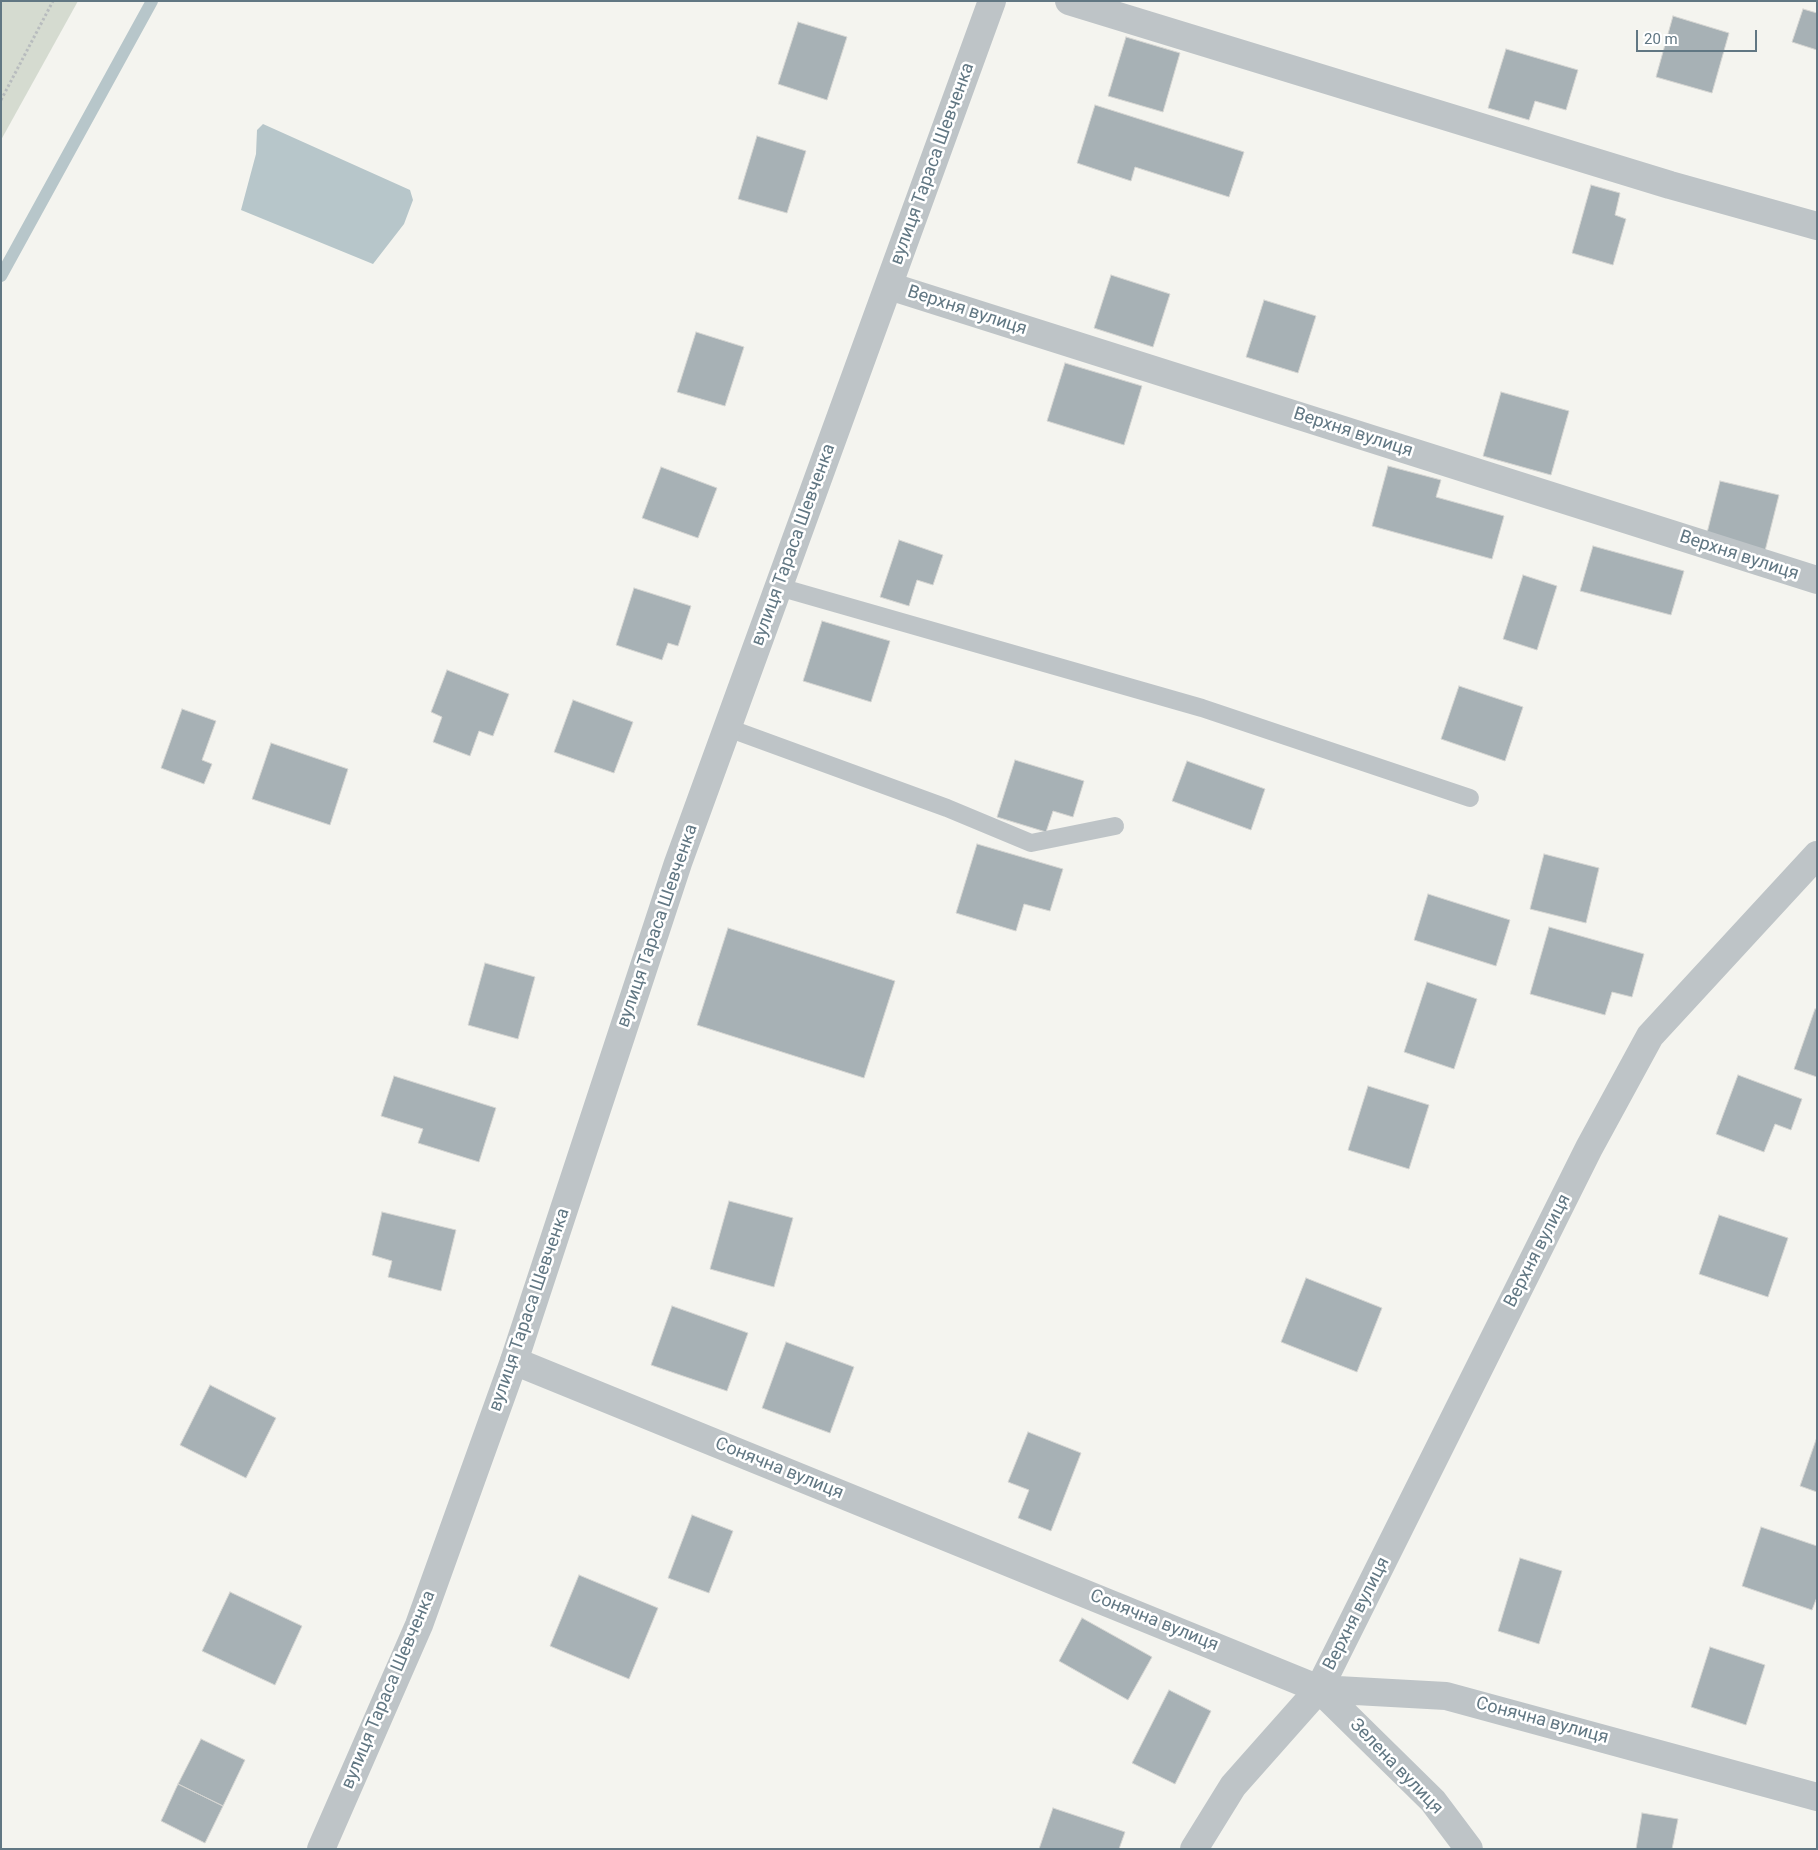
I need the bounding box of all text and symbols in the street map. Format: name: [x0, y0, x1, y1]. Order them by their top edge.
scale bar: [1638, 20, 1759, 52]
text: 20 m: [1644, 30, 1678, 48]
street label: вулиця Тараса Шевченка: [886, 60, 980, 268]
street label: Верхня вулиця: [905, 282, 1029, 340]
street label: Верхня вулиця: [1291, 404, 1415, 462]
street label: вулиця Тараса Шевченка: [747, 441, 841, 649]
street label: Верхня вулиця: [1677, 527, 1801, 585]
street label: вулиця Тараса Шевченка: [613, 822, 703, 1030]
street label: Верхня вулиця: [1500, 1191, 1576, 1311]
street label: вулиця Тараса Шевченка: [485, 1206, 575, 1414]
street label: Сонячна вулиця: [712, 1433, 846, 1505]
street label: Верхня вулиця: [1319, 1554, 1395, 1674]
street label: Сонячна вулиця: [1087, 1585, 1221, 1657]
street label: вулиця Тараса Шевченка: [337, 1588, 441, 1792]
street label: Сонячна вулиця: [1473, 1693, 1611, 1749]
street label: Зелена вулиця: [1345, 1715, 1447, 1819]

